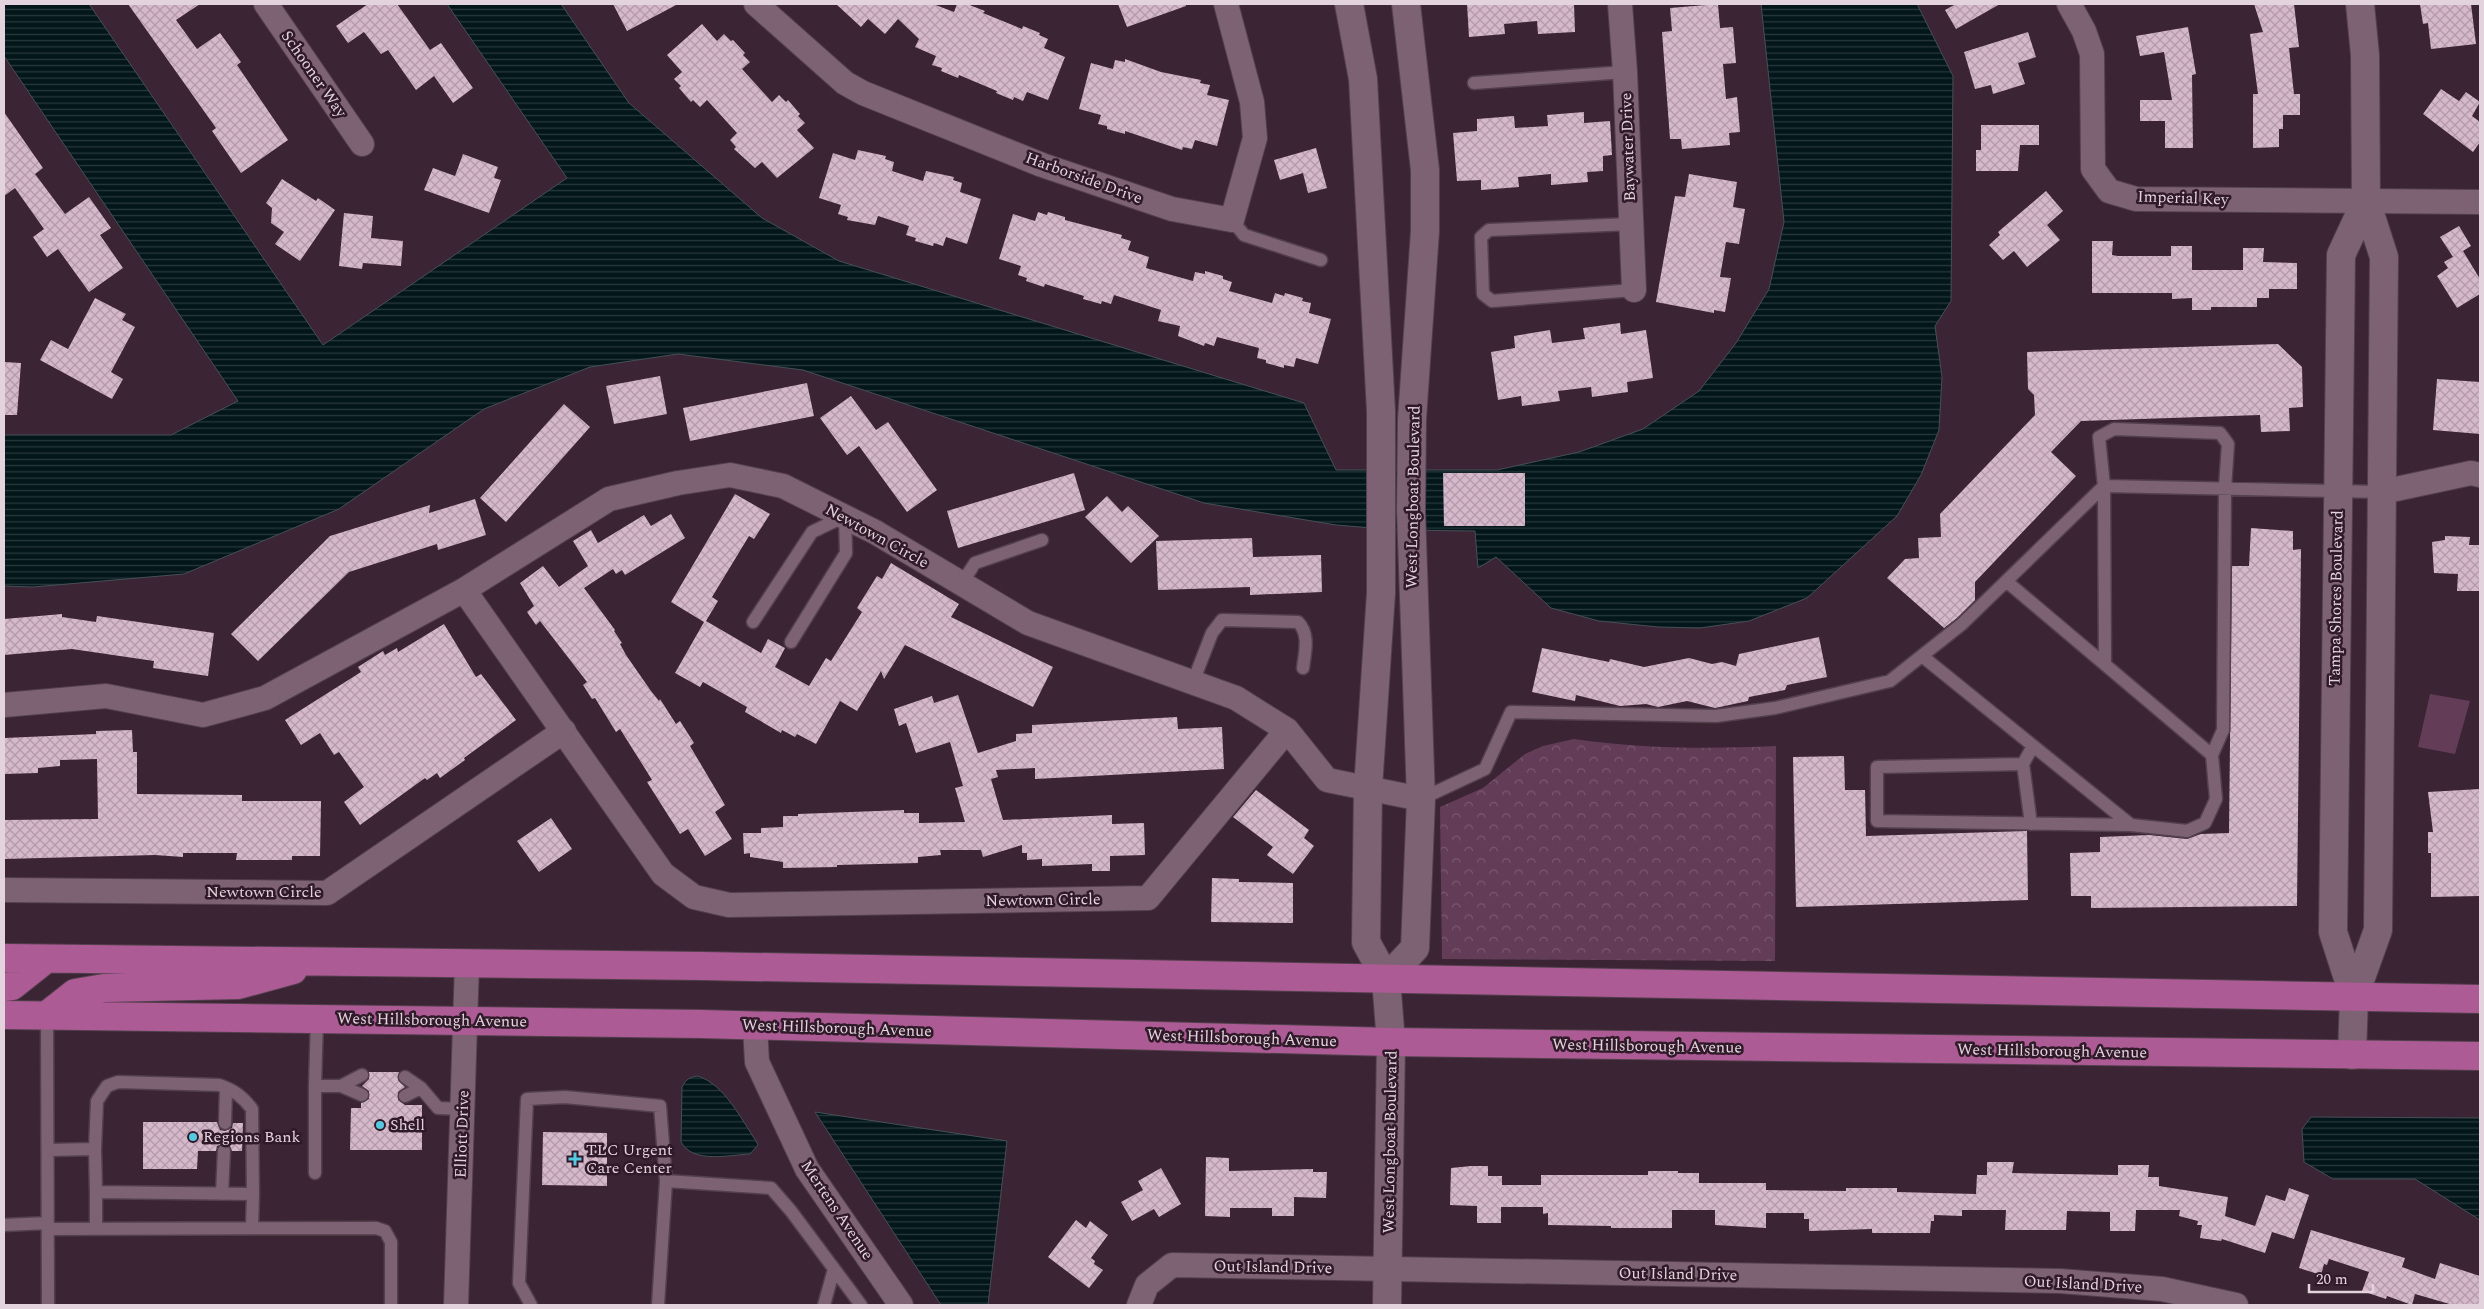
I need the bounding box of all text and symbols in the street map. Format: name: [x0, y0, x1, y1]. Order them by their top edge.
street label: Schooner Way: [275, 26, 354, 123]
street label: Baywater Drive: [1614, 92, 1642, 202]
street label: Harborside Drive: [1022, 146, 1146, 210]
street label: Imperial Key: [2137, 184, 2230, 212]
street label: West Longboat Boulevard: [1399, 405, 1427, 589]
street label: Newtown Circle: [821, 498, 933, 574]
street label: Tampa Shores Boulevard: [2322, 510, 2350, 686]
street label: Newtown Circle: [206, 880, 322, 904]
street label: Newtown Circle: [985, 887, 1101, 913]
street label: West Hillsborough Avenue: [337, 1006, 527, 1034]
street label: West Hillsborough Avenue: [742, 1013, 932, 1043]
street label: West Hillsborough Avenue: [1147, 1023, 1337, 1053]
street label: West Hillsborough Avenue: [1552, 1032, 1742, 1060]
street label: West Hillsborough Avenue: [1957, 1037, 2147, 1065]
street label: West Longboat Boulevard: [1376, 1050, 1404, 1234]
street label: Elliott Drive: [448, 1090, 476, 1178]
place label: Shell: [390, 1113, 425, 1137]
marker: Shell: [374, 1119, 386, 1131]
place label: Regions Bank: [203, 1125, 301, 1149]
marker: Regions Bank: [187, 1131, 199, 1143]
place label: TLC Urgent Care Center: [586, 1138, 673, 1180]
marker: TLC Urgent Care Center: [568, 1152, 582, 1166]
street label: Mertens Avenue: [795, 1155, 879, 1265]
street label: Out Island Drive: [1213, 1254, 1333, 1280]
street label: Out Island Drive: [1618, 1261, 1738, 1287]
scale bar: [2309, 1262, 2373, 1294]
text: 20 m: [2316, 1268, 2348, 1291]
street label: Out Island Drive: [2023, 1269, 2143, 1299]

